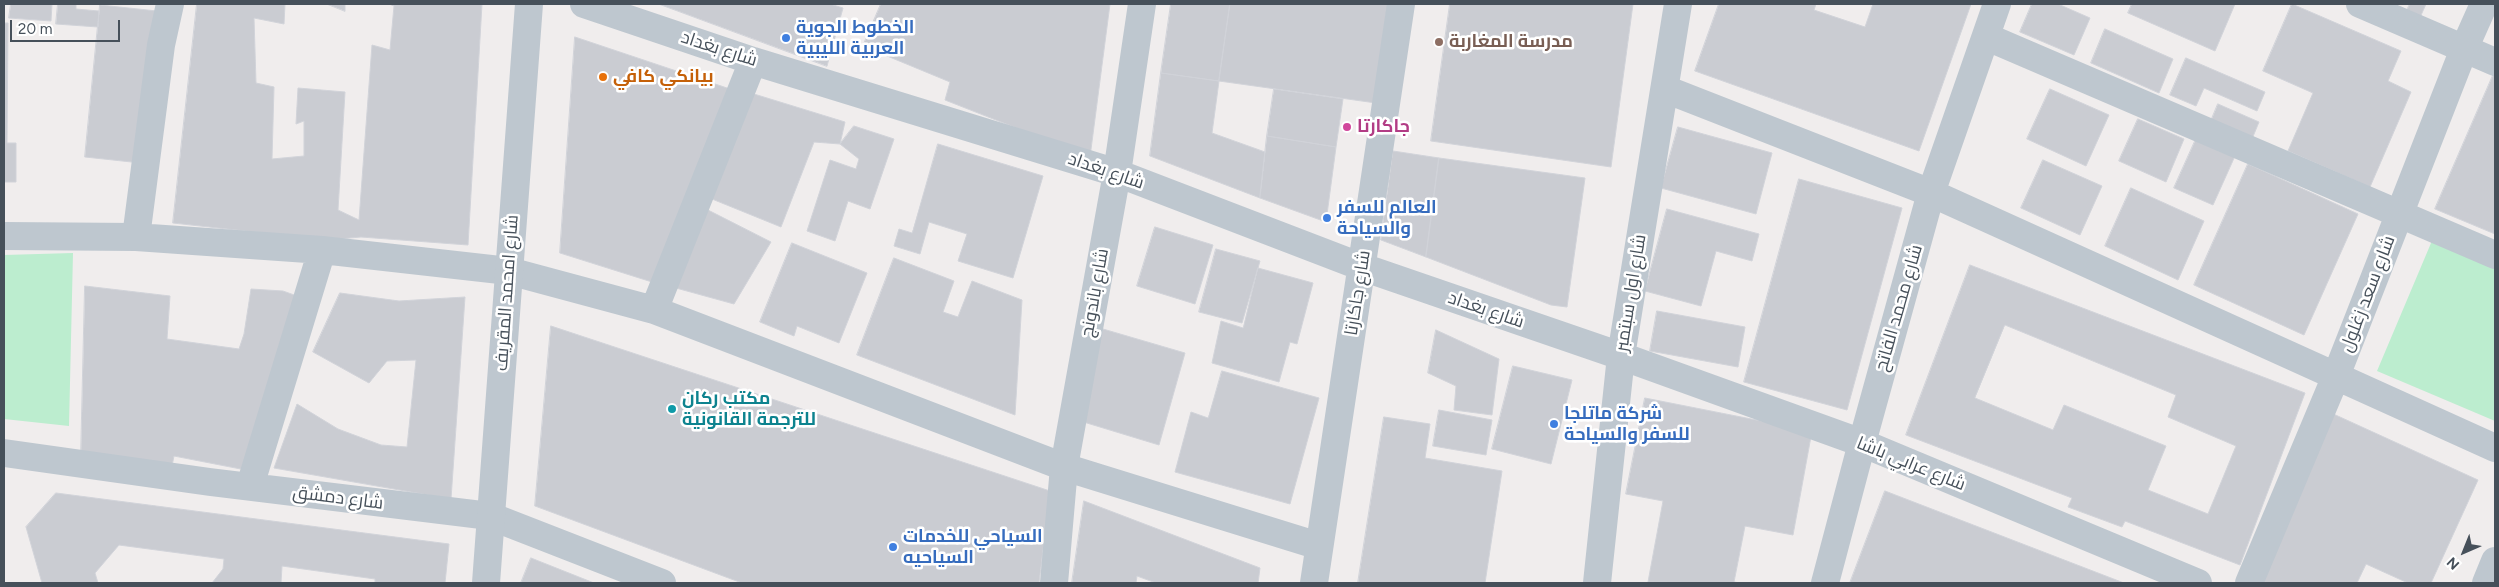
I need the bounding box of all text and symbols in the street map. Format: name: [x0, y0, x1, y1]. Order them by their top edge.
scale bar: [12, 10, 122, 42]
place label: الخطوط الجوية العربية الليبية: [796, 17, 914, 59]
text: 20 m: [18, 20, 52, 38]
street label: شارع بغداد: [678, 27, 760, 71]
place label: مدرسة المغاربة: [1449, 31, 1573, 53]
marker: الخطوط الجوية العربية الليبية: [780, 32, 792, 44]
marker: مدرسة المغاربة: [1433, 36, 1445, 48]
place label: بيانكي كافي: [613, 66, 714, 88]
marker: بيانكي كافي: [597, 71, 609, 83]
place label: جاكارتا: [1357, 116, 1410, 138]
marker: جاكارتا: [1341, 121, 1353, 133]
street label: شارع بغداد: [1065, 148, 1147, 194]
place label: العالم للسفر والسياحة: [1337, 197, 1437, 240]
marker: العالم للسفر والسياحة: [1321, 212, 1333, 224]
street label: شارع امحمد المقريف: [491, 214, 523, 372]
street label: شارع اول سبتمبر: [1611, 233, 1651, 353]
street label: شارع سعد زغلول: [2336, 233, 2400, 355]
street label: شارع محمد الفاتح: [1871, 242, 1927, 374]
street label: شارع باندونج: [1077, 247, 1113, 339]
street label: شارع جاكارتا: [1341, 249, 1375, 337]
street label: شارع بغداد: [1445, 287, 1527, 333]
place label: مكتب ركان للترجمة القانونية: [682, 388, 816, 430]
marker: مكتب ركان للترجمة القانونية: [666, 403, 678, 415]
place label: شركة ماتلجا للسفر والسياحة: [1564, 403, 1690, 446]
marker: شركة ماتلجا للسفر والسياحة: [1548, 418, 1560, 430]
street label: شارع عرابي باشا: [1853, 432, 1969, 496]
street label: شارع دمشق: [291, 482, 385, 514]
place label: السياحي للخدمات السياحيه: [903, 526, 1043, 568]
north arrow: [2439, 527, 2489, 577]
marker: السياحي للخدمات السياحيه: [887, 541, 899, 553]
text: N: [2443, 553, 2463, 573]

